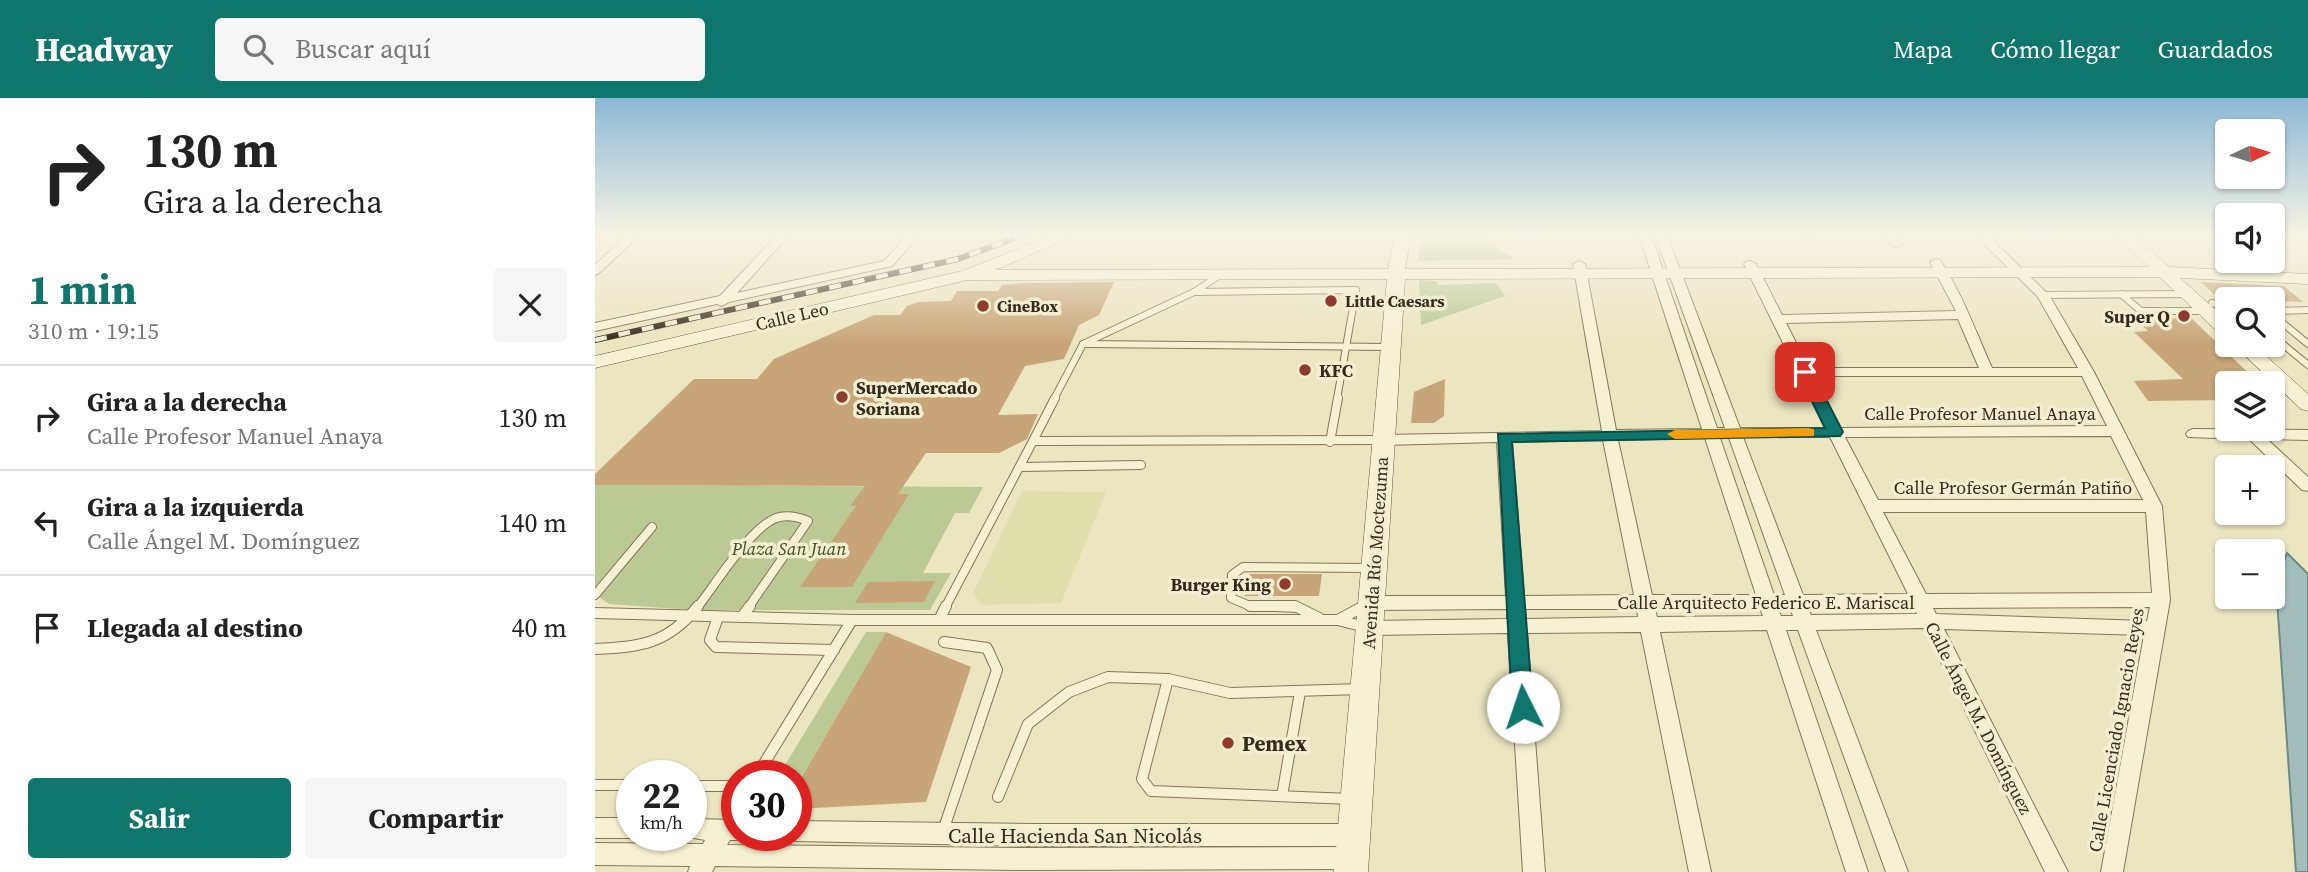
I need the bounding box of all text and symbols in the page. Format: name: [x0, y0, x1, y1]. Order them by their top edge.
search box: [215, 18, 705, 81]
text: Headway: [35, 27, 173, 72]
icon: search: [239, 30, 277, 68]
text: Buscar aquí: [295, 31, 431, 67]
text: Mapa: [1893, 33, 1952, 66]
text: Cómo llegar: [1990, 33, 2120, 66]
text: Guardados: [2158, 33, 2273, 66]
text: 130 m: [143, 116, 278, 183]
north arrow: [2215, 119, 2285, 189]
map controls: [2215, 119, 2285, 609]
icon: right: [28, 126, 119, 217]
text: Gira a la derecha: [143, 180, 383, 224]
button: sound: [2215, 203, 2285, 273]
text: 1 min: [28, 260, 137, 318]
button: close: [493, 268, 567, 342]
button: search: [2215, 287, 2285, 357]
place label: Little Caesars: [1345, 290, 1445, 312]
marker: Little Caesars: [1323, 293, 1339, 309]
street label: Calle Leo: [753, 295, 831, 337]
place label: CineBox: [997, 295, 1058, 317]
marker: CineBox: [975, 298, 991, 314]
place label: Super Q: [2104, 304, 2170, 329]
marker: Super Q: [2176, 308, 2192, 324]
text: 310 m · 19:15: [28, 315, 159, 347]
pin: [1775, 342, 1835, 402]
icon: arrive: [1786, 353, 1824, 391]
place label: KFC: [1319, 358, 1353, 383]
marker: KFC: [1297, 362, 1313, 378]
button: layers: [2215, 371, 2285, 441]
place label: SuperMercado Soriana: [856, 375, 977, 421]
text: Gira a la derecha: [87, 384, 287, 420]
marker: SuperMercado Soriana: [834, 389, 850, 405]
icon: right: [28, 399, 66, 437]
text: 130 m: [499, 400, 567, 436]
street label: Calle Profesor Manuel Anaya: [1864, 401, 2097, 426]
text: Calle Profesor Manuel Anaya: [87, 420, 383, 452]
street label: Avenida Río Moctezuma: [1356, 455, 1394, 650]
button: +: [2215, 455, 2285, 525]
street label: Calle Profesor Germán Patiño: [1894, 475, 2132, 500]
text: Gira a la izquierda: [87, 489, 304, 525]
icon: left: [28, 504, 66, 542]
text: 140 m: [499, 505, 567, 541]
text: Calle Ángel M. Domínguez: [87, 525, 359, 557]
park label: Plaza San Juan: [731, 536, 846, 561]
button: −: [2215, 539, 2285, 609]
place label: Burger King: [1170, 572, 1271, 597]
marker: Burger King: [1277, 576, 1293, 592]
street label: Calle Arquitecto Federico E. Mariscal: [1617, 590, 1915, 615]
street label: Calle Licenciado Ignacio Reyes: [2082, 606, 2150, 854]
icon: arrive: [28, 609, 66, 647]
text: Llegada al destino: [87, 610, 303, 646]
text: 40 m: [512, 610, 567, 646]
street label: Calle Ángel M. Domínguez: [1919, 617, 2039, 819]
position arrow: [1486, 670, 1560, 744]
place label: Pemex: [1242, 729, 1307, 758]
marker: Pemex: [1220, 735, 1236, 751]
speed limit sign: 30: [721, 760, 812, 851]
text: 22: [643, 772, 680, 820]
button: Salir: [28, 778, 291, 858]
button: Compartir: [305, 778, 567, 858]
text: km/h: [640, 810, 683, 835]
street label: Calle Hacienda San Nicolás: [948, 821, 1202, 850]

